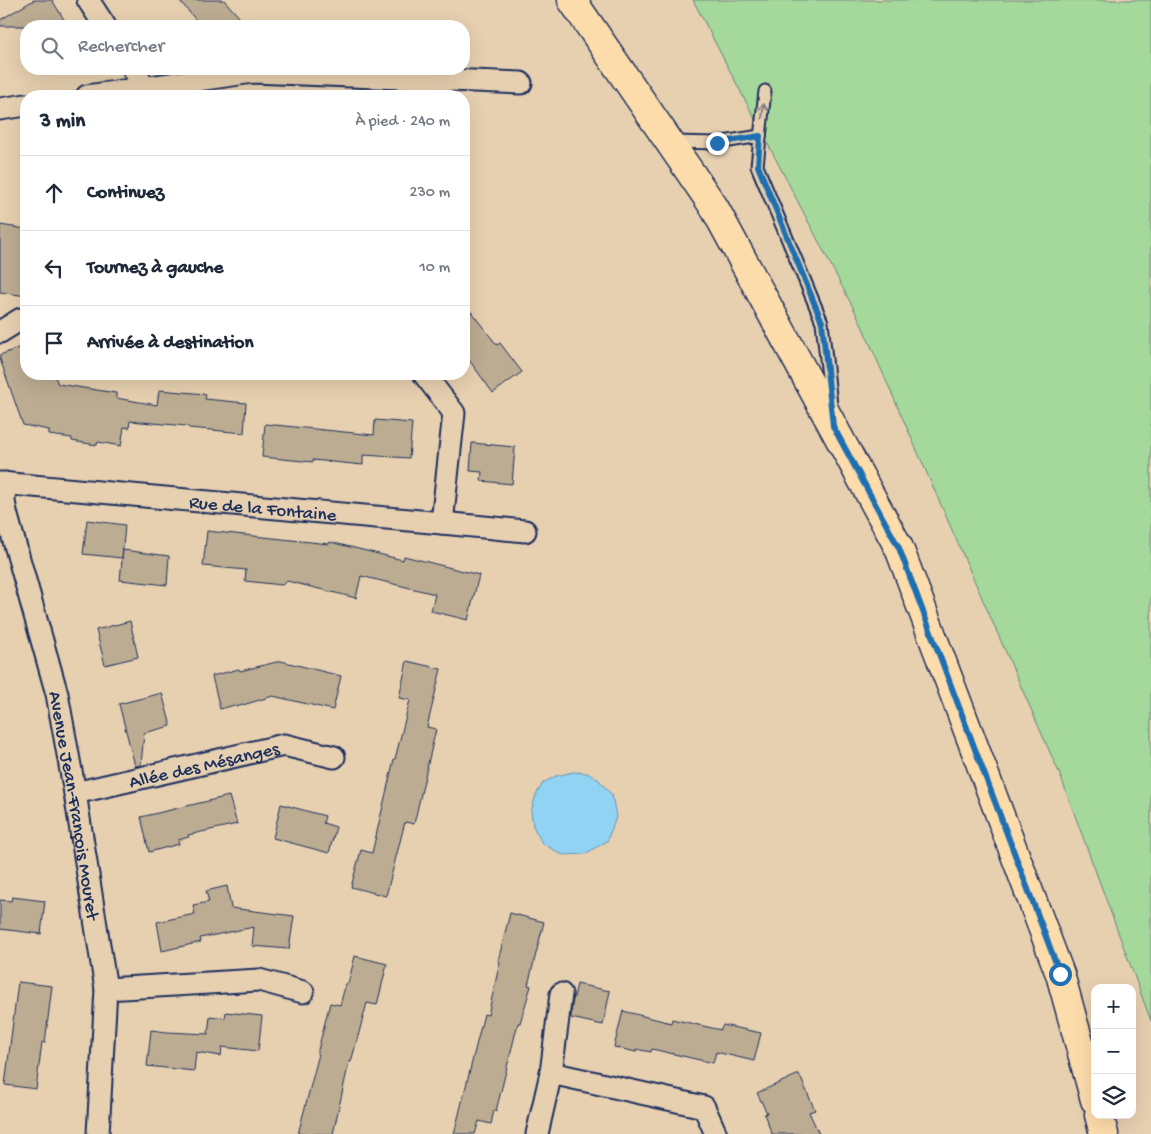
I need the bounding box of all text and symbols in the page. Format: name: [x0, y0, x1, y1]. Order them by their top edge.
search box: [20, 20, 470, 75]
icon: search: [38, 34, 66, 62]
text: Rechercher: [78, 36, 164, 59]
one-way arrow: [758, 104, 768, 120]
text: 3 min: [40, 110, 85, 135]
text: À pied · 240 m: [356, 113, 450, 132]
route end: [706, 132, 729, 155]
icon: ahead: [40, 179, 68, 207]
text: Continuez: [87, 182, 164, 205]
text: 230 m: [410, 184, 450, 203]
icon: left: [40, 254, 68, 282]
text: Tournez à gauche: [87, 257, 223, 280]
text: 10 m: [419, 259, 450, 278]
icon: arrive: [40, 329, 68, 357]
text: Arrivée à destination: [87, 332, 253, 355]
street label: Rue de la Fontaine: [188, 492, 337, 528]
street label: Avenue Jean-François Mouret: [42, 690, 103, 924]
street label: Allée des Mésanges: [127, 738, 283, 795]
route start: [1049, 963, 1072, 986]
map controls: [1091, 984, 1136, 1119]
button: +: [1091, 984, 1136, 1029]
button: −: [1091, 1029, 1136, 1074]
button: layers: [1091, 1074, 1136, 1119]

